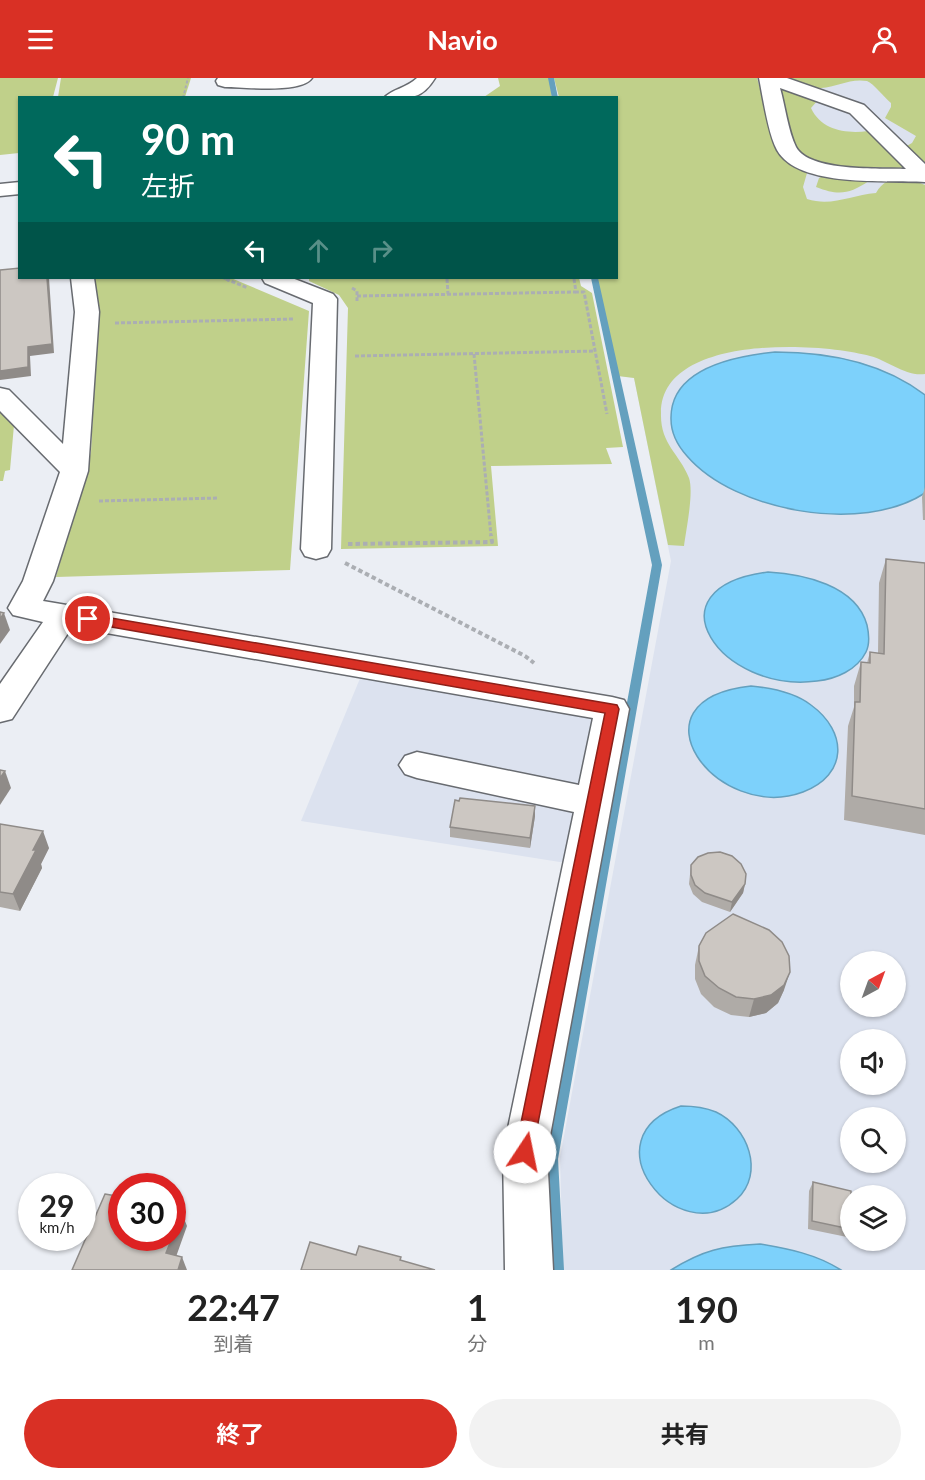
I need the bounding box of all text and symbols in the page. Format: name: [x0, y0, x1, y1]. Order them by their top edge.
icon: menu: [24, 23, 57, 56]
text: Navio: [427, 23, 498, 56]
icon: person: [868, 23, 901, 56]
text: 90 m: [141, 114, 235, 164]
icon: left: [42, 120, 120, 198]
text: 左折: [141, 169, 195, 202]
icon: left: [239, 234, 272, 267]
icon: ahead: [302, 234, 335, 267]
icon: right: [365, 234, 398, 267]
pin: [62, 593, 113, 644]
icon: arrive: [71, 602, 104, 635]
north arrow: [840, 951, 906, 1017]
map controls: [840, 951, 906, 1251]
button: sound: [840, 1029, 906, 1095]
button: search: [840, 1107, 906, 1173]
position arrow: [493, 1120, 557, 1184]
speed limit sign: 30: [108, 1173, 186, 1251]
button: layers: [840, 1185, 906, 1251]
text: 29: [40, 1187, 74, 1223]
text: km/h: [39, 1218, 75, 1236]
text: 22:47: [187, 1285, 280, 1329]
text: 1: [467, 1285, 488, 1329]
text: 190: [675, 1287, 738, 1331]
text: m: [698, 1330, 715, 1354]
text: 到着: [214, 1331, 254, 1355]
text: 分: [468, 1331, 488, 1355]
button: 終了: [24, 1399, 457, 1468]
button: 共有: [469, 1399, 901, 1468]

